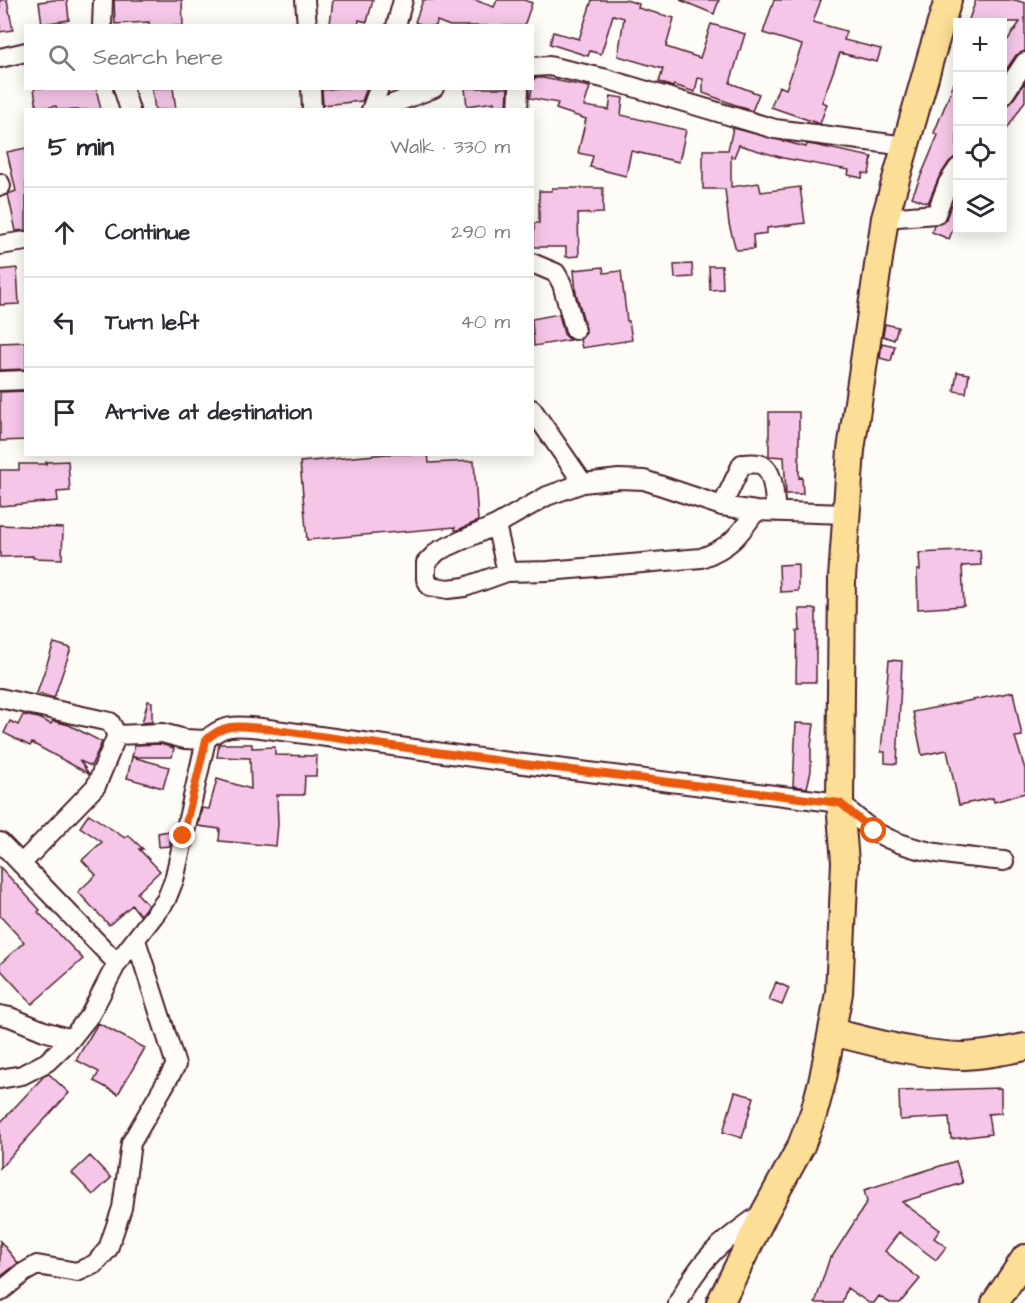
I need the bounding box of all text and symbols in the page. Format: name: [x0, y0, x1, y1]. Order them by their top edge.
map controls: [953, 18, 1007, 234]
button: +: [953, 18, 1007, 72]
search box: [24, 24, 534, 90]
icon: search: [45, 41, 78, 74]
text: Search here: [93, 42, 223, 73]
button: −: [953, 72, 1007, 126]
button: locate: [953, 126, 1007, 180]
text: 5 min: [48, 129, 114, 165]
text: Walk · 330 m: [390, 133, 510, 161]
button: layers: [953, 180, 1007, 234]
icon: ahead: [48, 216, 81, 249]
text: Continue: [105, 217, 190, 248]
text: 290 m: [451, 218, 510, 246]
icon: left: [48, 306, 81, 339]
text: Turn left: [105, 307, 199, 338]
text: 40 m: [460, 308, 510, 336]
icon: arrive: [48, 396, 81, 429]
text: Arrive at destination: [105, 397, 312, 428]
route start: [860, 817, 886, 843]
route end: [169, 822, 195, 848]

